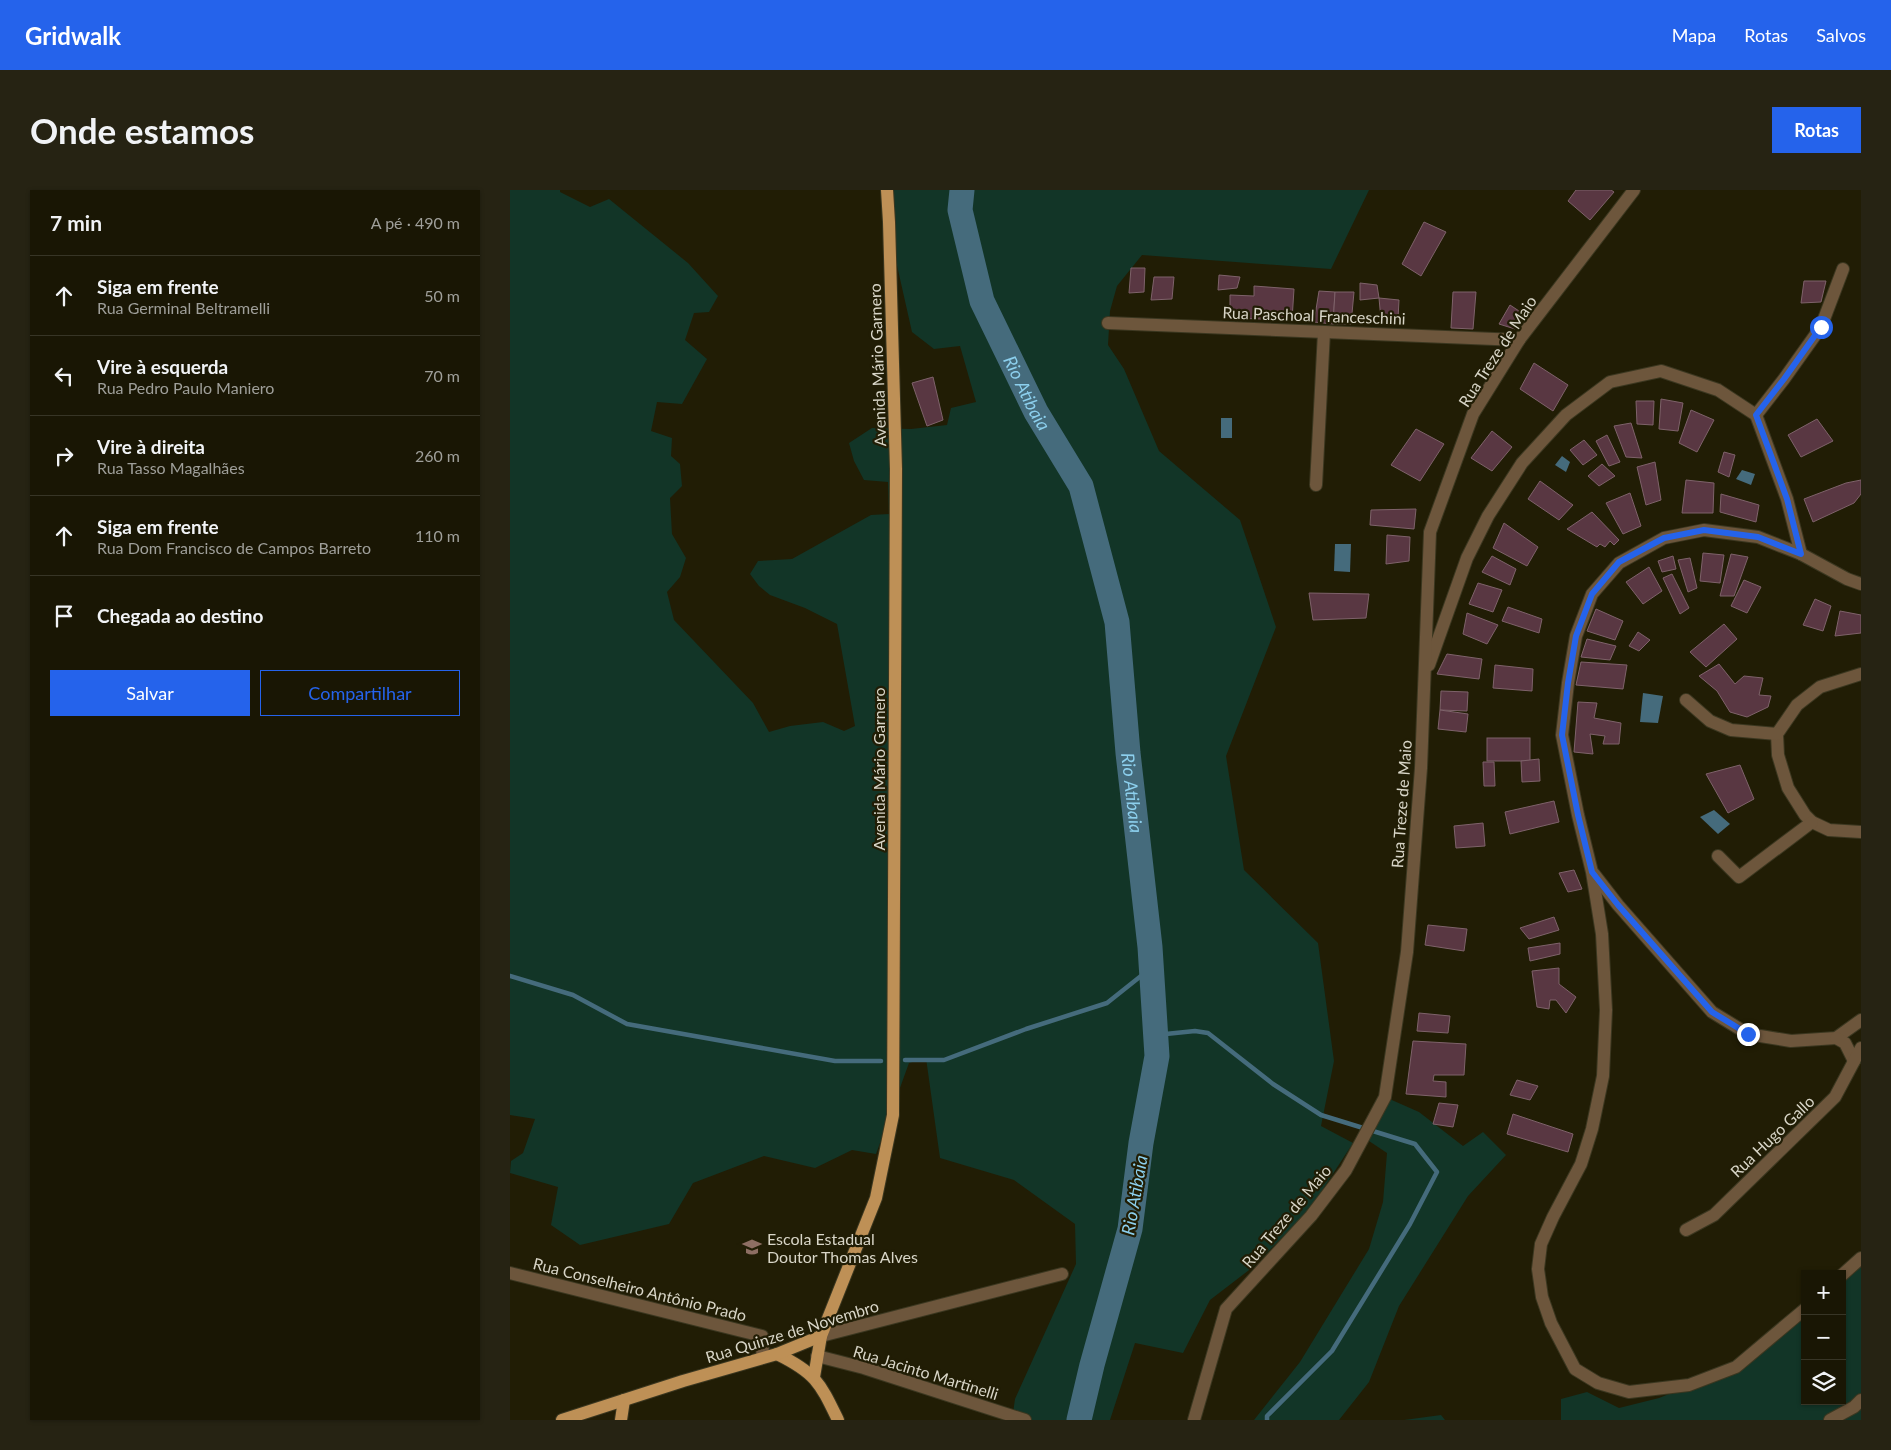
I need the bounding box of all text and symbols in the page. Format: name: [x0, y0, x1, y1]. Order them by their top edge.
text: Gridwalk: [25, 21, 121, 50]
text: Mapa: [1672, 24, 1716, 46]
text: Rotas: [1744, 24, 1788, 46]
text: Salvos: [1816, 24, 1866, 46]
button: Rotas: [1772, 107, 1861, 153]
text: Onde estamos: [30, 109, 254, 151]
text: 7 min: [50, 210, 102, 235]
text: A pé · 490 m: [371, 213, 460, 232]
text: Siga em frente: [97, 275, 219, 298]
icon: ahead: [50, 282, 78, 310]
street label: Avenida Mário Garnero: [865, 283, 889, 447]
text: 50 m: [424, 286, 460, 305]
street label: Rua Treze de Maio: [1454, 292, 1540, 410]
text: Rua Germinal Beltramelli: [97, 298, 270, 317]
street label: Rua Paschoal Franceschini: [1222, 302, 1406, 328]
route start: [1810, 316, 1833, 339]
water label: Rio Atibaia: [999, 352, 1055, 434]
text: Vire à esquerda: [97, 355, 228, 378]
icon: left: [50, 362, 78, 390]
text: 70 m: [424, 366, 460, 385]
text: Rua Pedro Paulo Maniero: [97, 378, 274, 397]
text: Vire à direita: [97, 435, 205, 458]
icon: right: [50, 442, 78, 470]
text: 260 m: [415, 446, 460, 465]
text: Rua Tasso Magalhães: [97, 458, 245, 477]
text: Siga em frente: [97, 515, 219, 538]
icon: ahead: [50, 522, 78, 550]
text: 110 m: [415, 526, 460, 545]
text: Rua Dom Francisco de Campos Barreto: [97, 538, 371, 557]
icon: arrive: [50, 602, 78, 630]
text: Chegada ao destino: [97, 604, 263, 627]
button: Salvar: [50, 670, 250, 716]
button: Compartilhar: [260, 670, 460, 716]
street label: Avenida Mário Garnero: [869, 687, 888, 851]
street label: Rua Treze de Maio: [1387, 739, 1415, 869]
water label: Rio Atibaia: [1117, 751, 1148, 834]
route end: [1737, 1023, 1760, 1046]
street label: Rua Hugo Gallo: [1726, 1091, 1818, 1181]
water label: Rio Atibaia: [1116, 1153, 1152, 1237]
street label: Rua Treze de Maio: [1237, 1161, 1335, 1271]
place label: Escola Estadual Doutor Thomas Alves: [767, 1229, 918, 1266]
school or university icon: Escola Estadual Doutor Thomas Alves: [741, 1236, 763, 1258]
street label: Rua Conselheiro Antônio Prado: [531, 1253, 749, 1325]
map controls: [1801, 1270, 1846, 1405]
button: +: [1801, 1270, 1846, 1315]
street label: Rua Quinze de Novembro: [703, 1296, 881, 1366]
button: −: [1801, 1315, 1846, 1360]
street label: Rua Jacinto Martinelli: [851, 1341, 1001, 1403]
button: layers: [1801, 1360, 1846, 1405]

